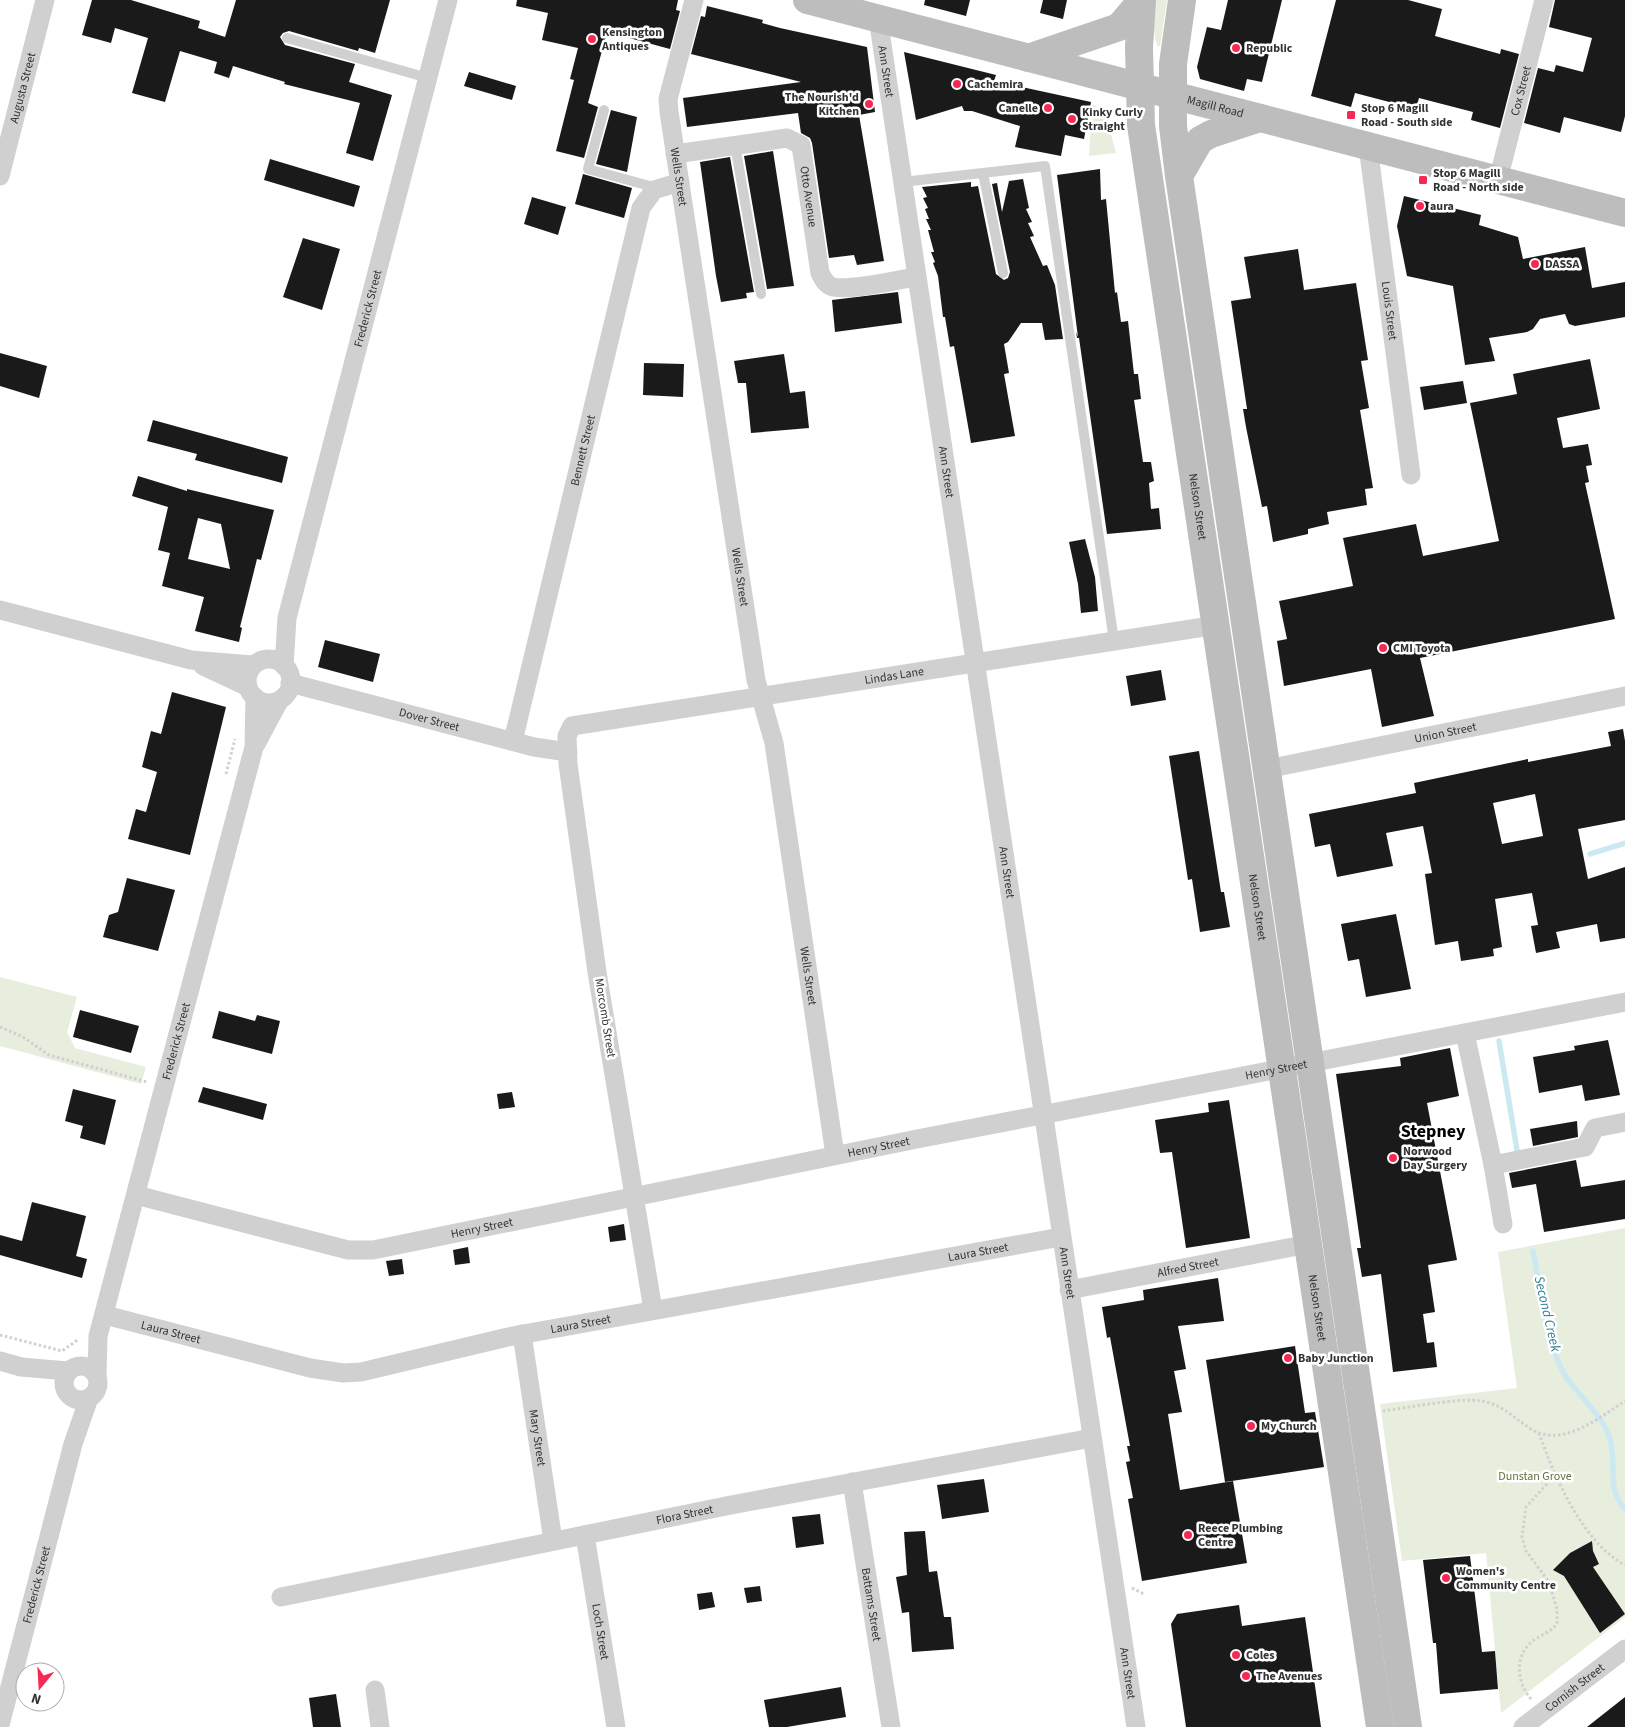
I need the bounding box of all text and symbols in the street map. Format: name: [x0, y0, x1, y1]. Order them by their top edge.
place label: Kensington Antiques: [601, 24, 662, 55]
marker: Kensington Antiques: [586, 33, 598, 45]
place label: Republic: [1246, 40, 1293, 57]
marker: Republic: [1230, 42, 1242, 54]
street label: Ann Street: [874, 44, 898, 98]
street label: Augusta Street: [5, 50, 40, 125]
street label: Cox Street: [1506, 64, 1535, 118]
place label: Cachemira: [967, 76, 1023, 93]
marker: Cachemira: [951, 78, 963, 90]
place label: The Nourish'd Kitchen: [785, 89, 859, 120]
street label: Magill Road: [1185, 91, 1246, 122]
marker: The Nourish'd Kitchen: [863, 98, 875, 110]
place label: Canelle: [999, 100, 1038, 117]
place label: Stop 6 Magill Road - South side: [1361, 100, 1452, 131]
marker: Canelle: [1042, 102, 1054, 114]
place label: Kinky Curly Straight: [1082, 104, 1144, 135]
marker: Stop 6 Magill Road - South side: [1345, 109, 1357, 121]
marker: Kinky Curly Straight: [1066, 113, 1078, 125]
street label: Wells Street: [666, 146, 692, 207]
street label: Otto Avenue: [796, 165, 822, 228]
place label: Stop 6 Magill Road - North side: [1433, 165, 1524, 196]
marker: Stop 6 Magill Road - North side: [1417, 174, 1429, 186]
place label: aura: [1430, 198, 1454, 215]
marker: aura: [1414, 200, 1426, 212]
place label: DASSA: [1545, 256, 1580, 273]
marker: DASSA: [1529, 258, 1541, 270]
street label: Frederick Street: [349, 268, 386, 349]
street label: Louis Street: [1377, 280, 1402, 341]
street label: Bennett Street: [566, 413, 600, 487]
street label: Ann Street: [934, 445, 959, 499]
street label: Nelson Street: [1185, 472, 1211, 541]
street label: Wells Street: [727, 547, 753, 608]
place label: CMI Toyota: [1393, 640, 1451, 657]
marker: CMI Toyota: [1377, 642, 1389, 654]
street label: Lindas Lane: [863, 662, 925, 689]
street label: Dover Street: [397, 703, 461, 736]
street label: Union Street: [1413, 718, 1478, 747]
street label: Ann Street: [995, 845, 1019, 899]
street label: Nelson Street: [1244, 873, 1271, 942]
street label: Wells Street: [796, 945, 821, 1006]
street label: Morcomb Street: [590, 977, 620, 1059]
street label: Frederick Street: [158, 1001, 194, 1082]
street label: Henry Street: [1244, 1055, 1309, 1084]
district label: Stepney: [1401, 1119, 1466, 1144]
street label: Henry Street: [846, 1132, 911, 1161]
place label: Norwood Day Surgery: [1403, 1143, 1468, 1174]
marker: Norwood Day Surgery: [1387, 1152, 1399, 1164]
street label: Henry Street: [449, 1213, 514, 1242]
street label: Laura Street: [947, 1238, 1010, 1266]
street label: Ann Street: [1055, 1246, 1080, 1300]
street label: Alfred Street: [1156, 1253, 1220, 1281]
street label: Nelson Street: [1304, 1273, 1331, 1342]
water label: Second Creek: [1529, 1274, 1565, 1354]
street label: Laura Street: [549, 1310, 612, 1338]
street label: Laura Street: [139, 1316, 202, 1348]
place label: Baby Junction: [1298, 1350, 1374, 1367]
marker: Baby Junction: [1282, 1352, 1294, 1364]
street label: Mary Street: [525, 1408, 550, 1467]
place label: My Church: [1261, 1418, 1317, 1435]
marker: My Church: [1245, 1420, 1257, 1432]
park label: Dunstan Grove: [1498, 1468, 1572, 1485]
street label: Flora Street: [655, 1500, 715, 1529]
place label: Reece Plumbing Centre: [1198, 1520, 1283, 1551]
marker: Reece Plumbing Centre: [1182, 1529, 1194, 1541]
street label: Frederick Street: [18, 1544, 55, 1625]
place label: Women's Community Centre: [1456, 1563, 1556, 1594]
street label: Battams Street: [857, 1567, 886, 1642]
marker: Women's Community Centre: [1440, 1572, 1452, 1584]
street label: Loch Street: [588, 1602, 614, 1661]
street label: Ann Street: [1116, 1646, 1140, 1700]
place label: Coles: [1246, 1647, 1275, 1664]
marker: Coles: [1230, 1649, 1242, 1661]
street label: Cornish Street: [1541, 1659, 1608, 1716]
north arrow: [15, 1662, 65, 1712]
place label: The Avenues: [1256, 1668, 1322, 1685]
marker: The Avenues: [1240, 1670, 1252, 1682]
text: N: [29, 1687, 44, 1709]

